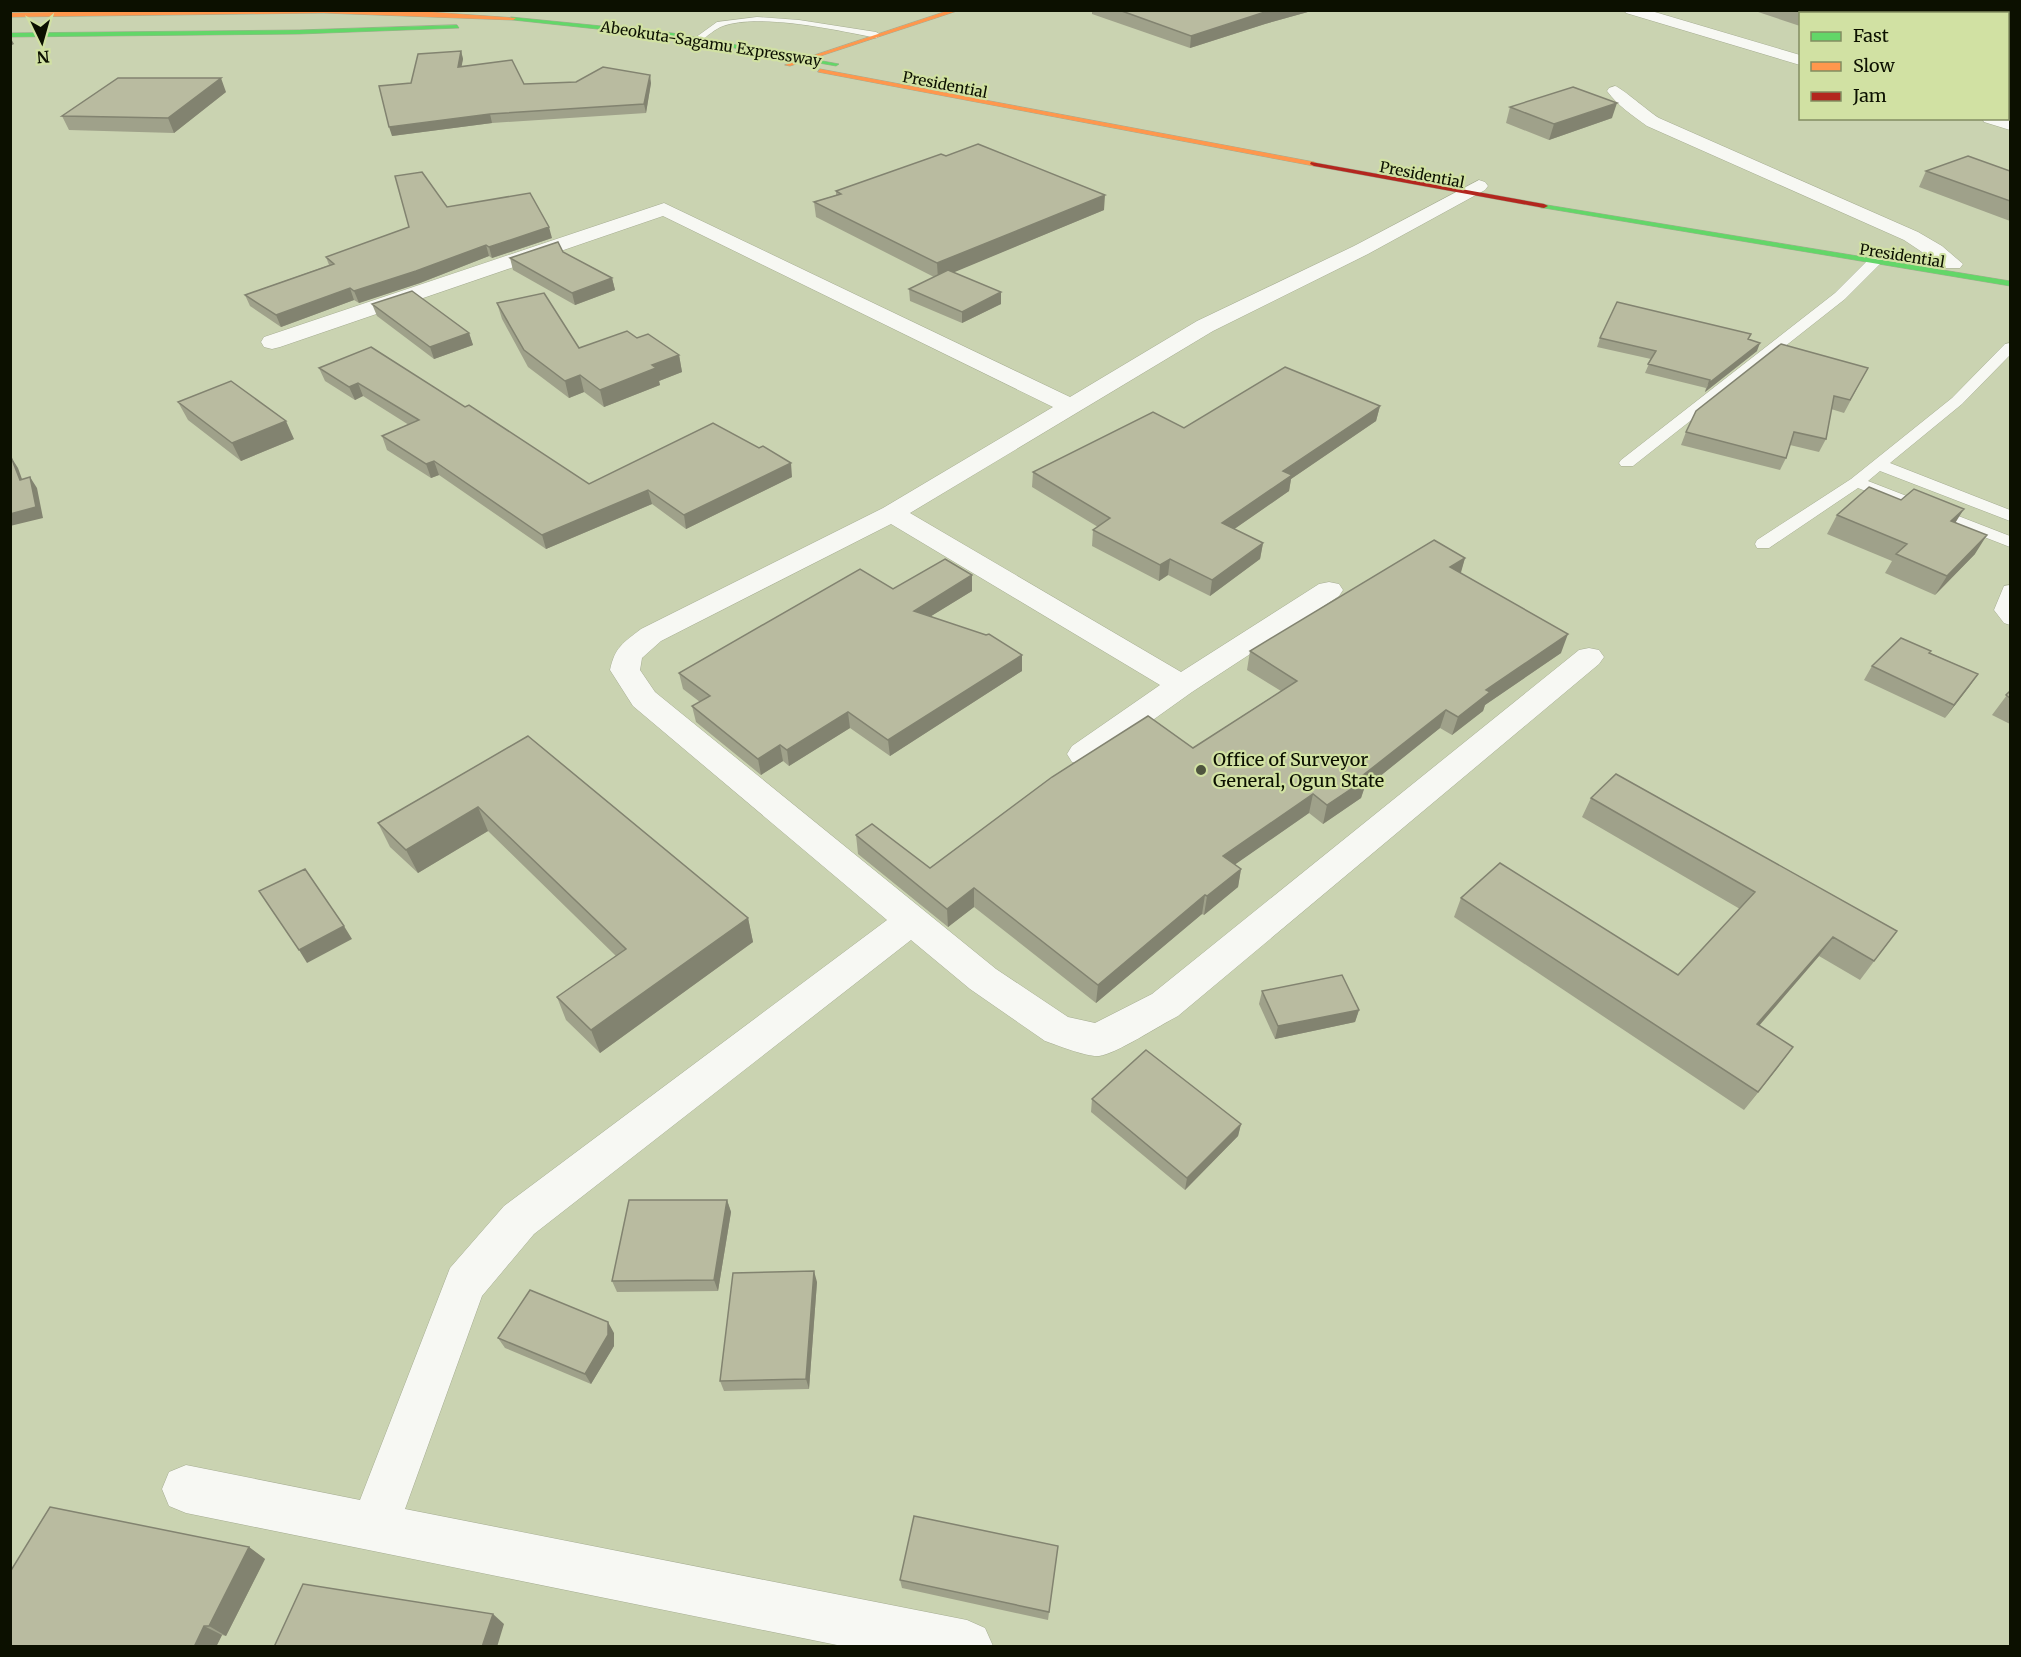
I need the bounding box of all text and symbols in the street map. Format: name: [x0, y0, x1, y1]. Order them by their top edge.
north arrow: [12, 12, 72, 72]
legend: [1799, 12, 2009, 120]
street label: Abeokuta-Sagamu Expressway: [598, 16, 823, 70]
text: Fast: [1853, 24, 1889, 47]
text: N: [36, 46, 50, 67]
text: Slow: [1853, 54, 1896, 77]
street label: Presidential: [901, 67, 990, 102]
text: Jam: [1852, 84, 1887, 107]
street label: Presidential: [1378, 157, 1467, 192]
street label: Presidential: [1858, 239, 1947, 272]
place label: Office of Surveyor General, Ogun State: [1213, 748, 1384, 792]
marker: Office of Surveyor General, Ogun State: [1194, 763, 1208, 777]

